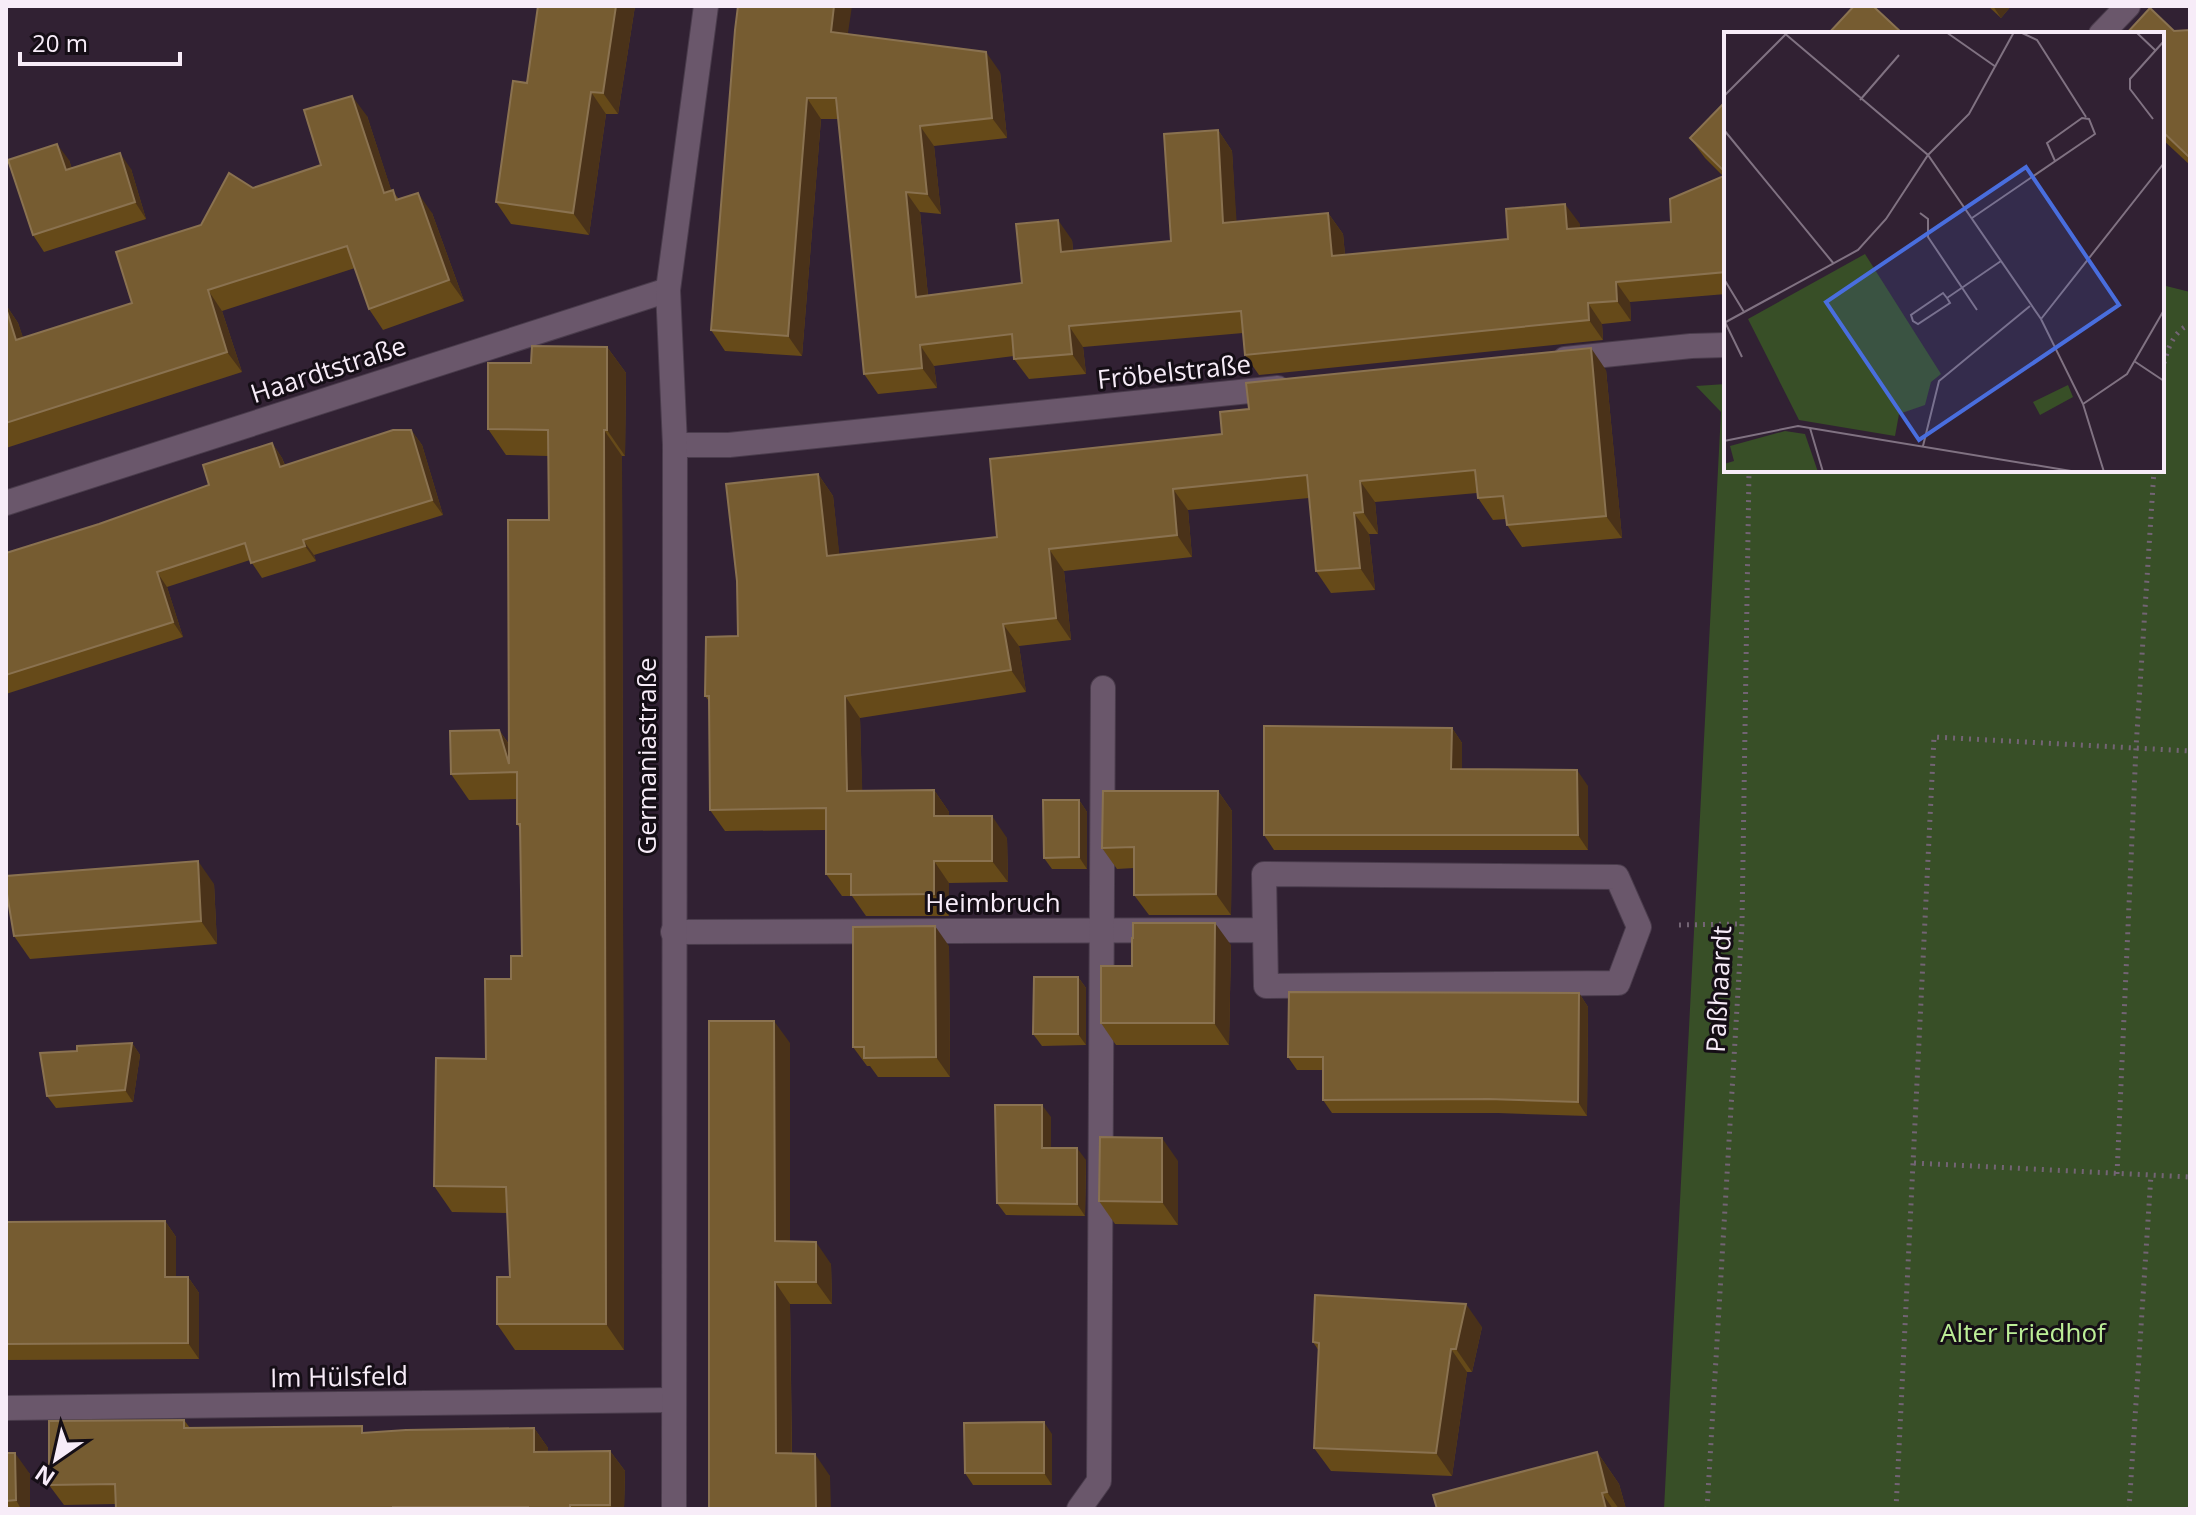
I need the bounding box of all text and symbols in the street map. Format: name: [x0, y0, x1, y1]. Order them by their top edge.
scale bar: [20, 16, 180, 66]
text: 20 m: [32, 26, 88, 59]
inset map: [1724, 32, 2164, 472]
street label: Haardtstraße: [246, 327, 410, 411]
street label: Fröbelstraße: [1095, 345, 1253, 397]
street label: Germaniastraße: [628, 657, 664, 855]
street label: Heimbruch: [925, 884, 1061, 920]
street label: Paßhaardt: [1697, 925, 1739, 1053]
park label: Alter Friedhof: [1940, 1314, 2107, 1350]
street label: Im Hülsfeld: [270, 1357, 408, 1395]
north arrow: [16, 1419, 96, 1499]
text: N: [28, 1459, 60, 1494]

